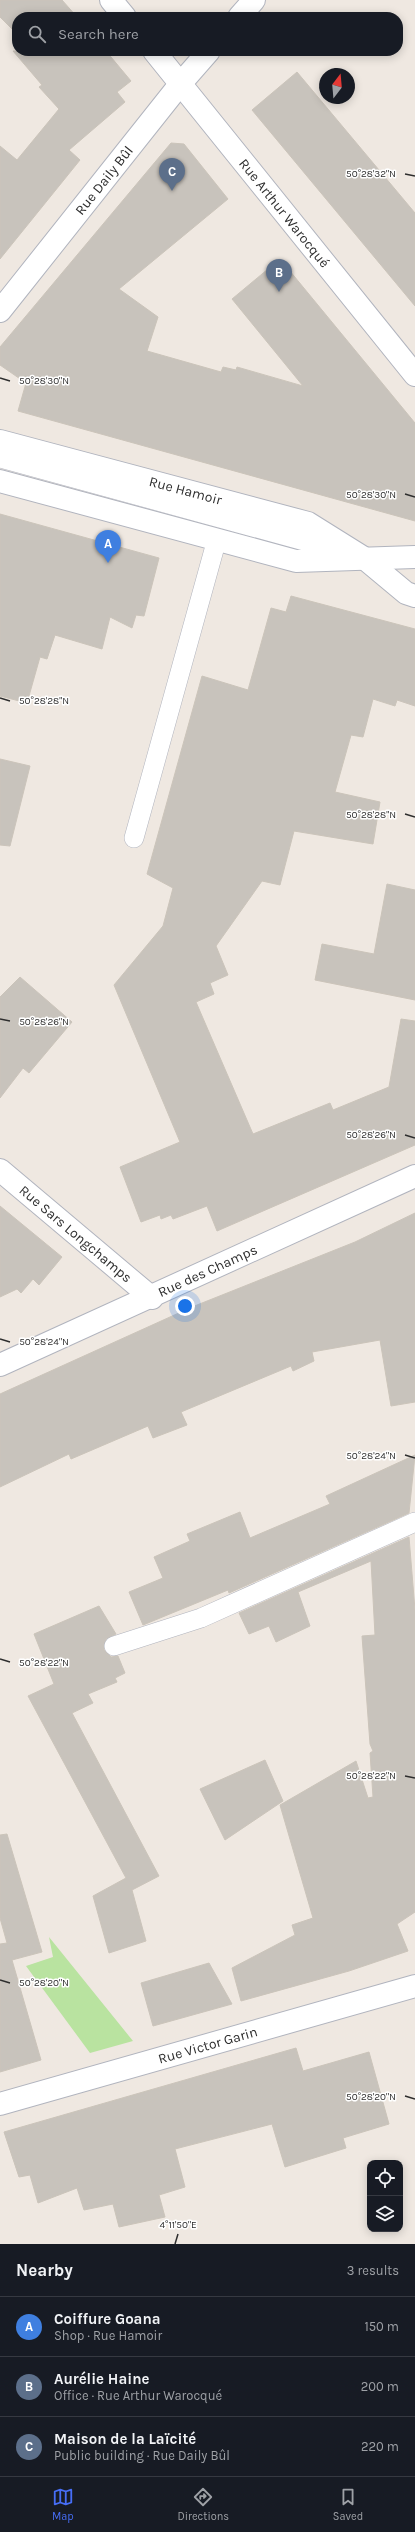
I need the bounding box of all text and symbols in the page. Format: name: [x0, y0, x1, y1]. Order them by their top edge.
search box: [12, 12, 403, 56]
icon: search: [26, 23, 48, 45]
text: Search here: [58, 25, 139, 43]
north arrow: [319, 68, 355, 104]
street label: Rue Daily Bûl: [71, 142, 136, 218]
street label: Rue Arthur Warocqué: [236, 155, 333, 271]
pin: C: [159, 158, 185, 191]
text: 50°28'32"N: [346, 168, 396, 180]
pin: B: [266, 259, 292, 292]
text: 50°28'30"N: [19, 375, 69, 387]
street label: Rue Hamoir: [147, 473, 225, 508]
text: 50°28'30"N: [346, 489, 396, 501]
pin: A: [95, 530, 121, 563]
text: 50°28'28"N: [19, 695, 69, 707]
text: 50°28'28"N: [346, 809, 396, 821]
text: 50°28'26"N: [19, 1016, 69, 1028]
text: 50°28'26"N: [346, 1129, 396, 1141]
street label: Rue Sars Longchamps: [16, 1181, 136, 1286]
street label: Rue des Champs: [155, 1241, 260, 1300]
your location: [175, 1296, 195, 1316]
text: 50°28'24"N: [19, 1336, 69, 1348]
text: 50°28'24"N: [346, 1450, 396, 1462]
text: 50°28'22"N: [19, 1657, 69, 1669]
text: 50°28'22"N: [346, 1770, 396, 1782]
text: 50°28'20"N: [19, 1977, 69, 1989]
street label: Rue Victor Garin: [156, 2023, 259, 2067]
text: 50°28'20"N: [346, 2091, 396, 2103]
map controls: [367, 2160, 403, 2232]
button: locate: [367, 2160, 403, 2196]
button: layers: [367, 2196, 403, 2232]
text: 4°11'50"E: [159, 2219, 197, 2231]
text: Nearby: [16, 2260, 73, 2280]
text: 3 results: [347, 2263, 399, 2278]
text: Coiffure Goana: [54, 2310, 161, 2328]
text: A: [25, 2319, 33, 2334]
text: 150 m: [364, 2319, 399, 2334]
text: Shop · Rue Hamoir: [54, 2328, 162, 2343]
text: Aurélie Haine: [54, 2370, 149, 2388]
text: B: [25, 2379, 33, 2394]
text: 200 m: [361, 2379, 399, 2394]
text: Office · Rue Arthur Warocqué: [54, 2388, 222, 2403]
text: Maison de la Laïcité: [54, 2430, 196, 2448]
text: C: [25, 2439, 33, 2454]
text: 220 m: [361, 2439, 399, 2454]
text: Public building · Rue Daily Bûl: [54, 2448, 230, 2463]
tab: Map: [52, 2486, 74, 2523]
tab: Directions: [177, 2486, 229, 2523]
tab: Saved: [333, 2486, 363, 2523]

